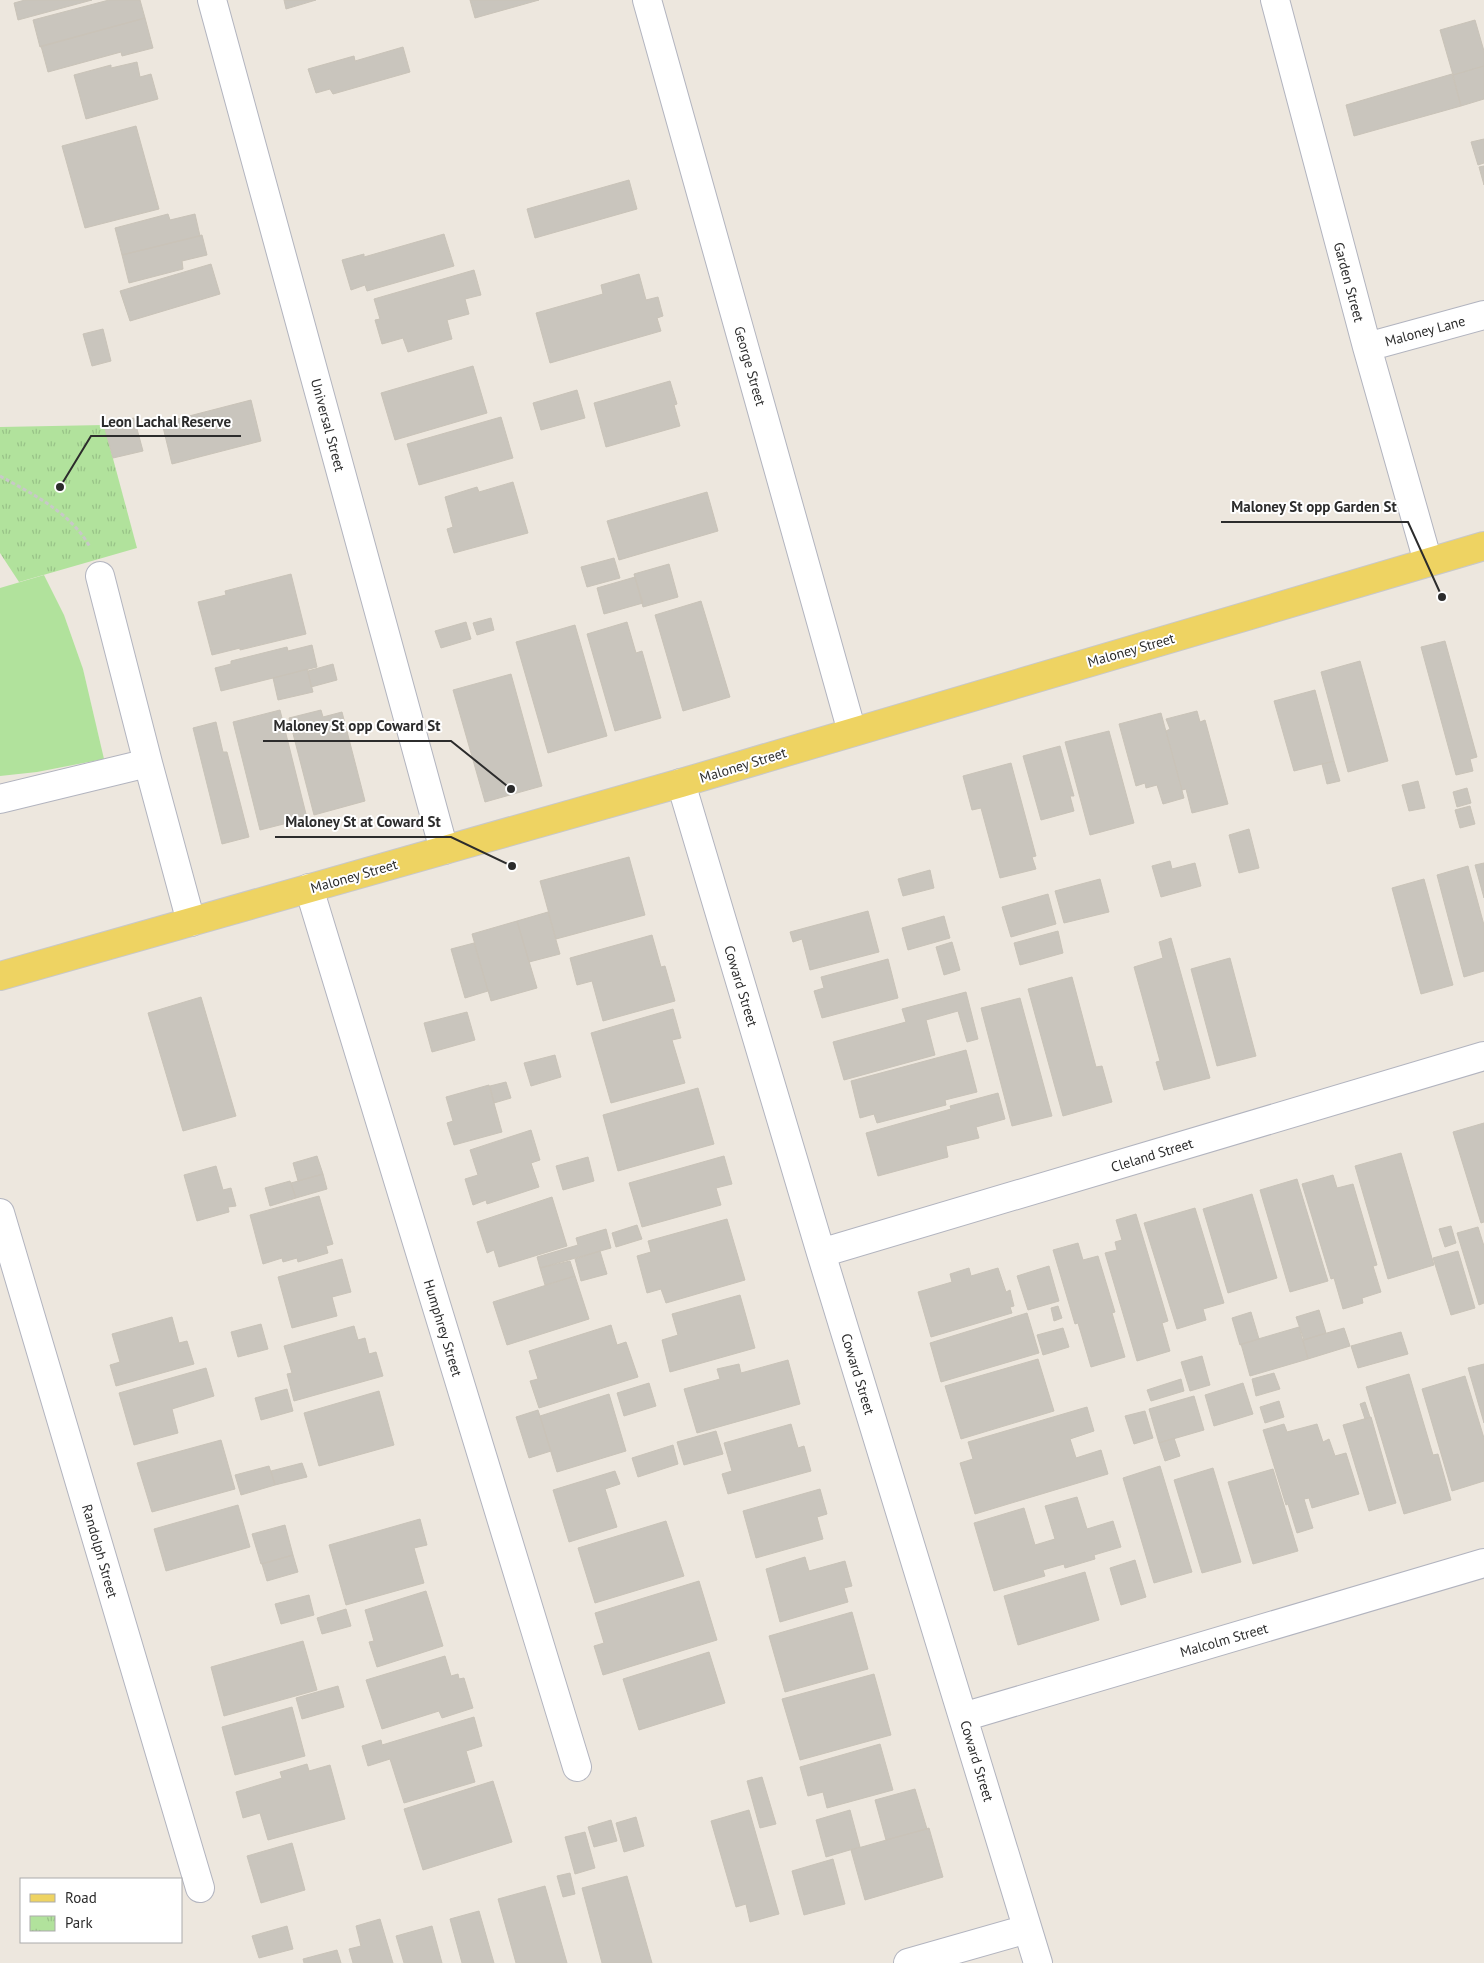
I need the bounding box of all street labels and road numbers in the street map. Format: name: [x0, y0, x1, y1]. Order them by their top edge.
street label: Garden Street: [1330, 240, 1368, 324]
street label: Maloney Lane: [1383, 312, 1467, 350]
street label: George Street: [730, 324, 770, 408]
street label: Universal Street: [307, 377, 349, 474]
street label: Maloney Street: [1085, 629, 1177, 671]
street label: Maloney Street: [698, 743, 789, 787]
street label: Maloney Street: [308, 855, 400, 897]
street label: Coward Street: [720, 943, 762, 1029]
street label: Cleland Street: [1109, 1134, 1195, 1176]
street label: Humphrey Street: [420, 1277, 466, 1379]
street label: Coward Street: [837, 1331, 879, 1417]
street label: Randolph Street: [78, 1502, 122, 1600]
street label: Malcolm Street: [1178, 1619, 1270, 1661]
street label: Coward Street: [956, 1718, 998, 1804]

